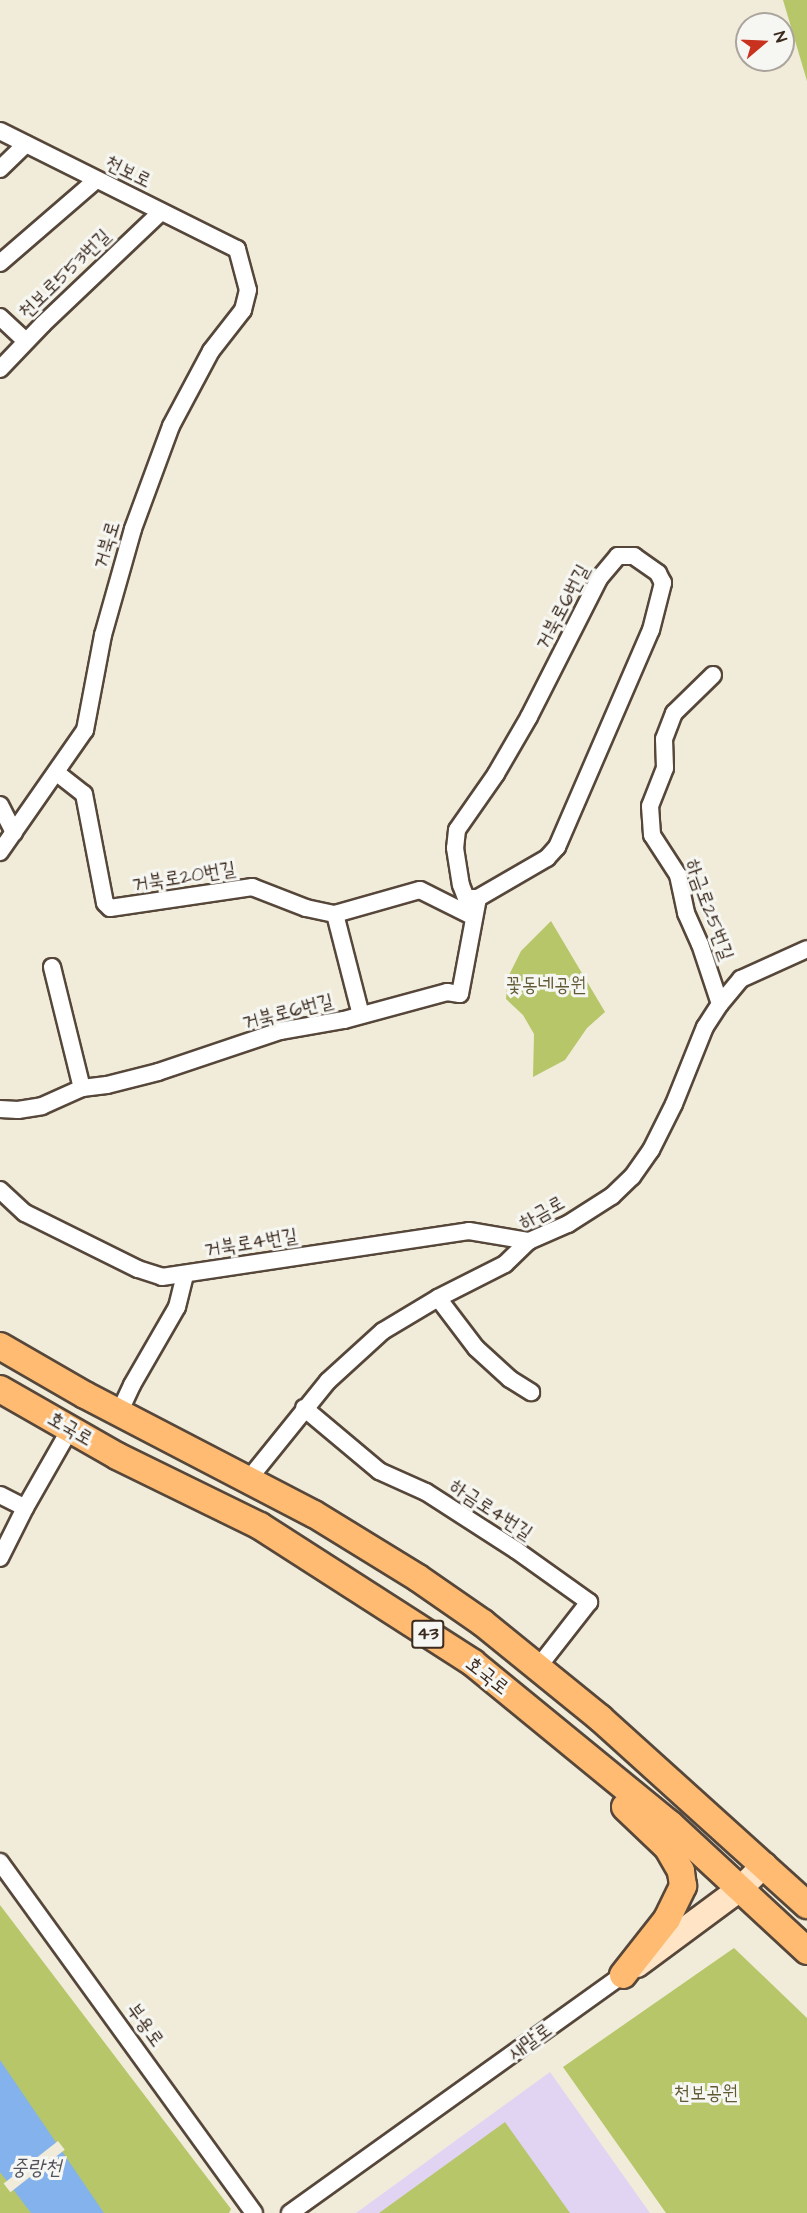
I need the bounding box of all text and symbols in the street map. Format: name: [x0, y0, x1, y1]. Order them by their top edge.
north arrow: [735, 12, 795, 72]
text: N: [768, 28, 792, 45]
street label: 천보로: [101, 151, 155, 193]
street label: 천보로553번길: [14, 224, 116, 324]
street label: 거북로: [88, 518, 126, 572]
street label: 거북로6번길: [531, 560, 595, 654]
street label: 하금로25번길: [680, 856, 738, 964]
street label: 거북로20번길: [131, 857, 237, 897]
park label: 꽃동네공원: [506, 973, 586, 997]
street label: 거북로6번길: [240, 989, 336, 1035]
street label: 하금로: [515, 1191, 569, 1235]
street label: 거북로4번길: [203, 1224, 299, 1262]
street label: 호국로: [43, 1407, 97, 1451]
street label: 하금로4번길: [445, 1474, 537, 1546]
road number: 43: [410, 1619, 446, 1649]
street label: 호국로: [461, 1652, 513, 1700]
street label: 부용로: [121, 1998, 169, 2052]
street label: 새말로: [503, 2018, 557, 2066]
park label: 천보공원: [674, 2081, 738, 2105]
water label: 중랑천: [11, 2155, 61, 2181]

